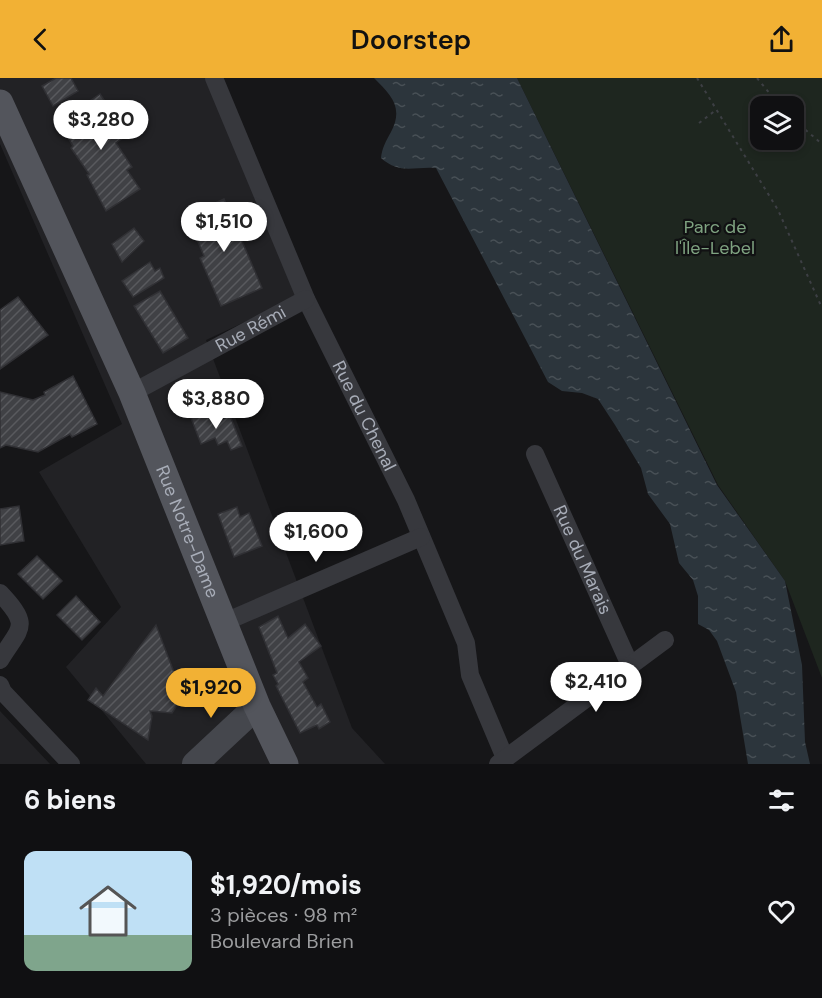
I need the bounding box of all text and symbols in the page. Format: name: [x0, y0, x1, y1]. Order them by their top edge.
text: Doorstep: [351, 22, 471, 57]
icon: back: [24, 23, 57, 56]
icon: share: [765, 23, 798, 56]
map controls: [750, 96, 804, 150]
button: layers: [750, 96, 804, 150]
pin: $3,280: [52, 100, 150, 151]
text: $3,280: [67, 106, 135, 132]
pin: $1,510: [175, 202, 273, 253]
text: $1,510: [195, 208, 253, 234]
park label: Parc de l'Île-Lebel: [675, 215, 755, 260]
street label: Rue Rémi: [211, 300, 290, 358]
street label: Rue du Chenal: [327, 357, 402, 475]
pin: $3,880: [167, 379, 265, 430]
text: $3,880: [182, 385, 250, 411]
street label: Rue Notre-Dame: [150, 462, 225, 601]
street label: Rue du Marais: [548, 501, 618, 618]
pin: $1,600: [267, 512, 365, 563]
text: $1,600: [283, 518, 349, 544]
pin: $2,410: [547, 662, 645, 713]
pin: $1,920: [162, 668, 260, 719]
text: $2,410: [565, 668, 627, 694]
text: $1,920: [180, 674, 242, 700]
text: 6 biens: [24, 783, 116, 817]
icon: filters: [765, 784, 798, 817]
text: $1,920/mois: [210, 868, 362, 902]
icon: home: [72, 875, 144, 947]
icon: heart: [765, 895, 798, 928]
text: 3 pièces · 98 m²: [210, 902, 357, 928]
text: Boulevard Brien: [210, 928, 354, 954]

